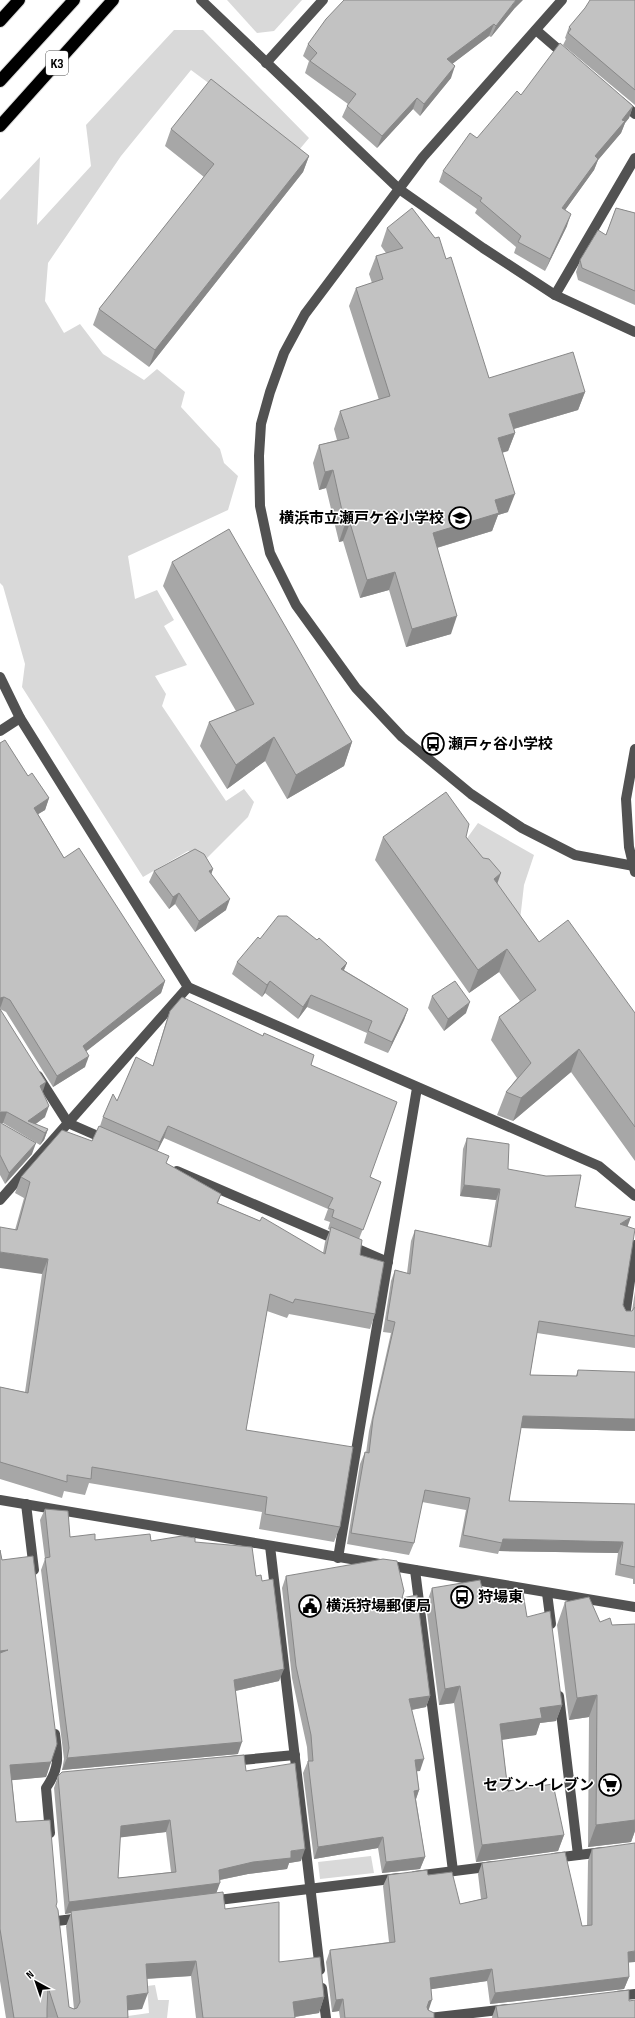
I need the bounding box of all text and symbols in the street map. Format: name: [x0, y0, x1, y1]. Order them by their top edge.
road number: K3: [46, 51, 68, 75]
school or university icon: 横浜市立瀬戸ケ谷小学校: [447, 505, 473, 531]
place label: 横浜市立瀬戸ケ谷小学校: [279, 509, 444, 528]
bus stop icon: 瀬戸ヶ谷小学校: [420, 731, 446, 757]
place label: 瀬戸ヶ谷小学校: [448, 735, 553, 754]
bus stop icon: 狩場東: [449, 1584, 475, 1610]
place label: 狩場東: [478, 1588, 523, 1607]
public building icon: 横浜狩場郵便局: [297, 1593, 323, 1619]
place label: 横浜狩場郵便局: [326, 1597, 431, 1616]
supermarket icon: セブン-イレブン: [597, 1772, 623, 1798]
place label: セブン-イレブン: [483, 1776, 594, 1795]
north arrow: [16, 1962, 56, 2002]
text: N: [23, 1968, 36, 1982]

